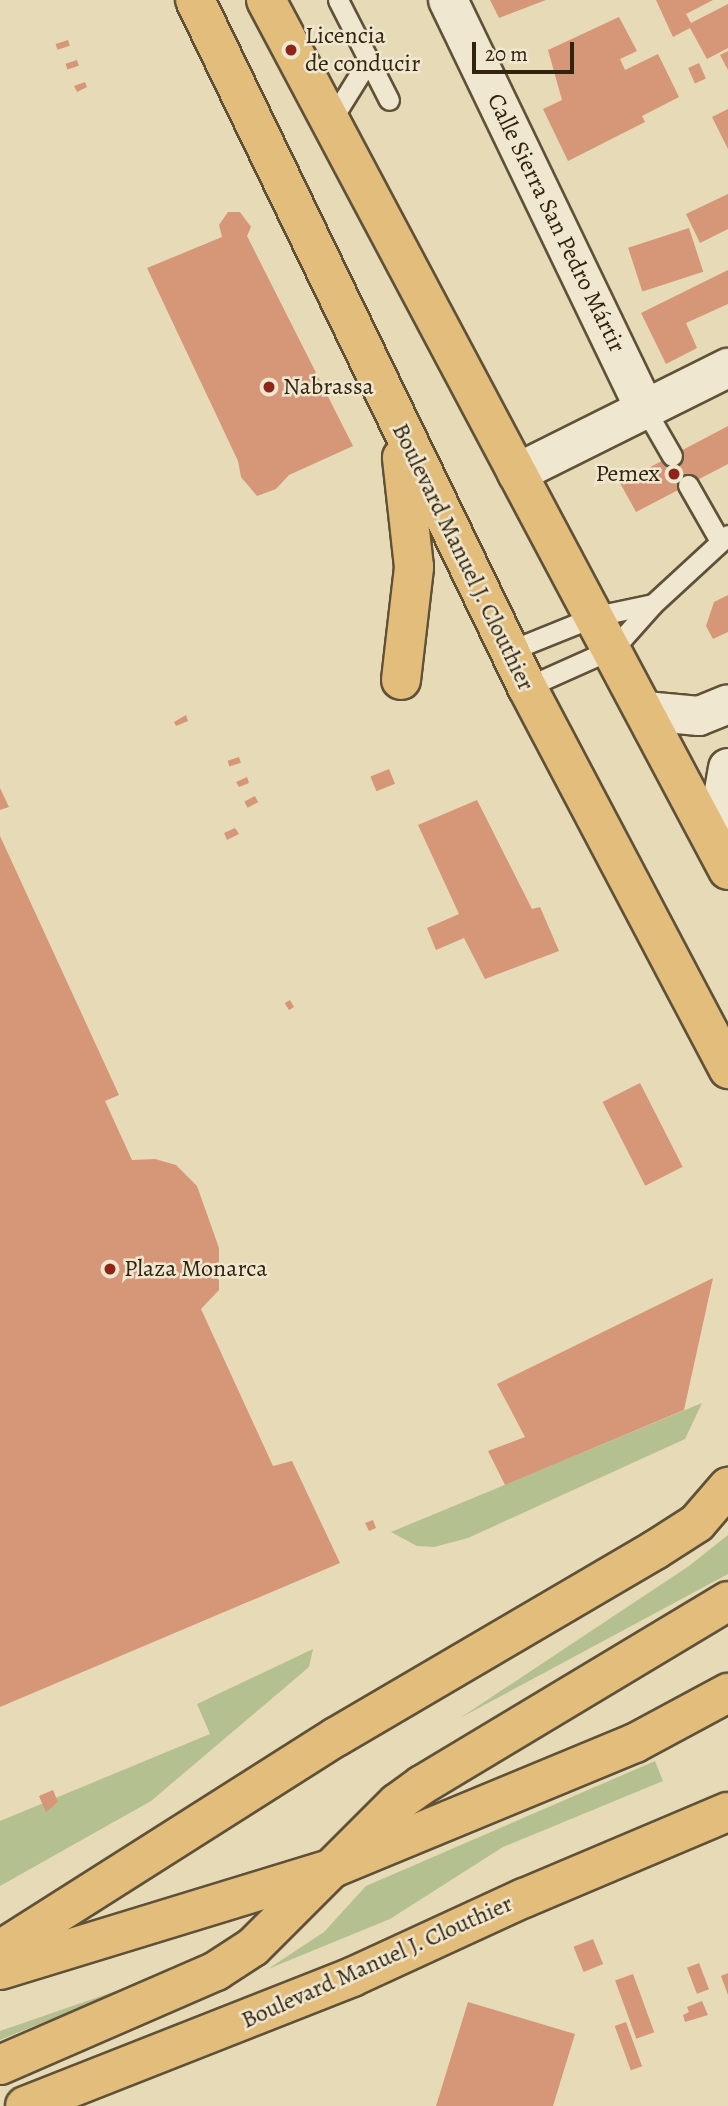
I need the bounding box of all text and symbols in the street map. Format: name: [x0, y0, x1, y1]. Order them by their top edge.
place label: Licencia de conducir: [305, 22, 420, 78]
scale bar: [476, 28, 578, 72]
text: 20 m: [485, 40, 528, 68]
marker: Licencia de conducir: [283, 42, 299, 58]
street label: Calle Sierra San Pedro Mártir: [481, 89, 631, 357]
place label: Nabrassa: [283, 373, 374, 401]
marker: Nabrassa: [261, 379, 277, 395]
street label: Boulevard Manuel J. Clouthier: [386, 418, 540, 696]
place label: Pemex: [595, 460, 660, 488]
marker: Pemex: [666, 466, 682, 482]
place label: Plaza Monarca: [124, 1255, 267, 1283]
marker: Plaza Monarca: [102, 1261, 118, 1277]
street label: Boulevard Manuel J. Clouthier: [237, 1889, 517, 2035]

